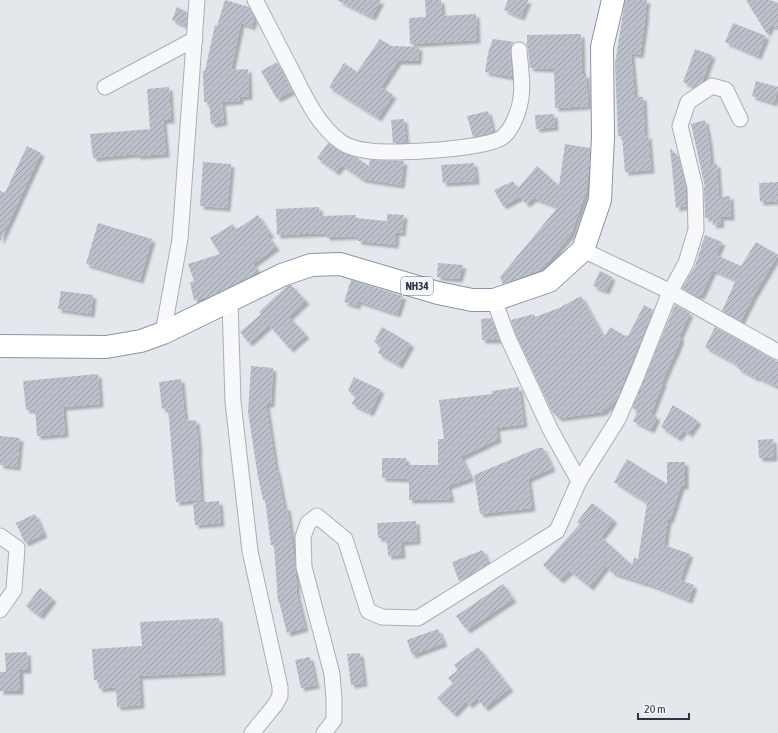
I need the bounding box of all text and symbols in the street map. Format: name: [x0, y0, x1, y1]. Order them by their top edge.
road number: NH34: [401, 277, 433, 295]
scale bar: [638, 695, 689, 721]
text: 20 m: [644, 702, 666, 716]

